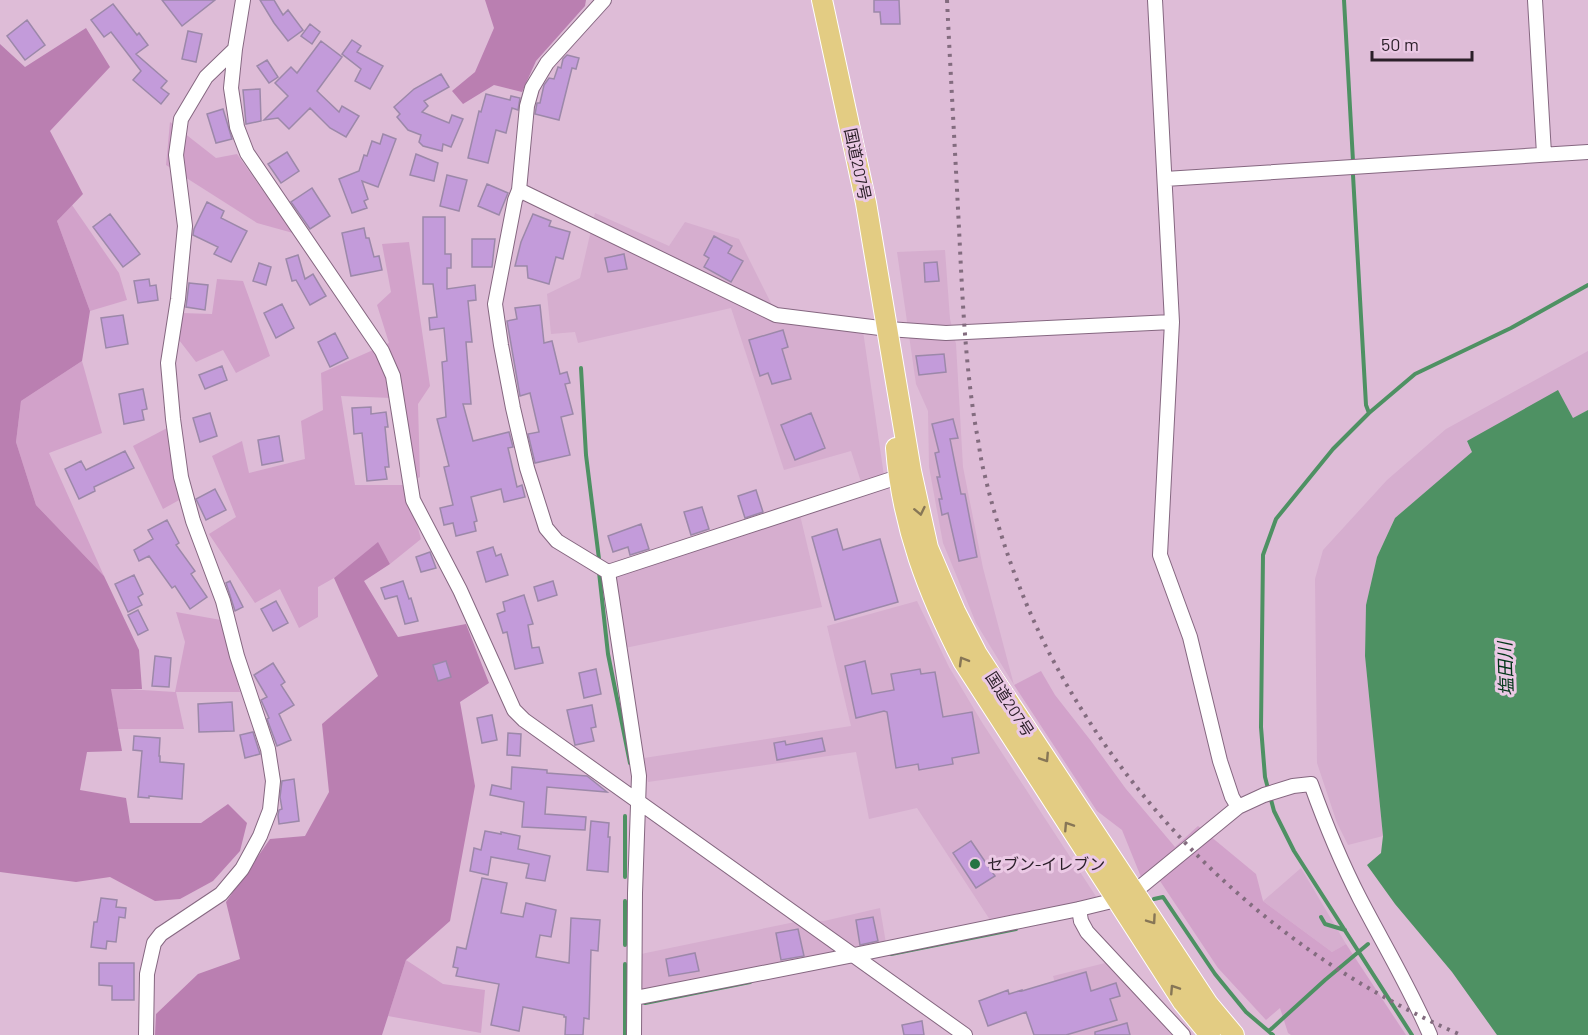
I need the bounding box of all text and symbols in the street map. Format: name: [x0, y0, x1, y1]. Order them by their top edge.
scale bar: [1372, 24, 1472, 62]
text: 50 m: [1381, 33, 1419, 55]
street label: 国道207号: [842, 126, 875, 202]
one-way arrow: [913, 505, 926, 515]
water label: 塩田川: [1493, 640, 1517, 696]
one-way arrow: [959, 657, 970, 667]
street label: 国道207号: [983, 668, 1038, 740]
one-way arrow: [1038, 751, 1049, 762]
one-way arrow: [1064, 821, 1075, 832]
place label: セブン-イレブン: [987, 854, 1105, 873]
marker: セブン-イレブン: [968, 857, 982, 871]
one-way arrow: [1145, 914, 1156, 925]
one-way arrow: [1170, 985, 1181, 996]

